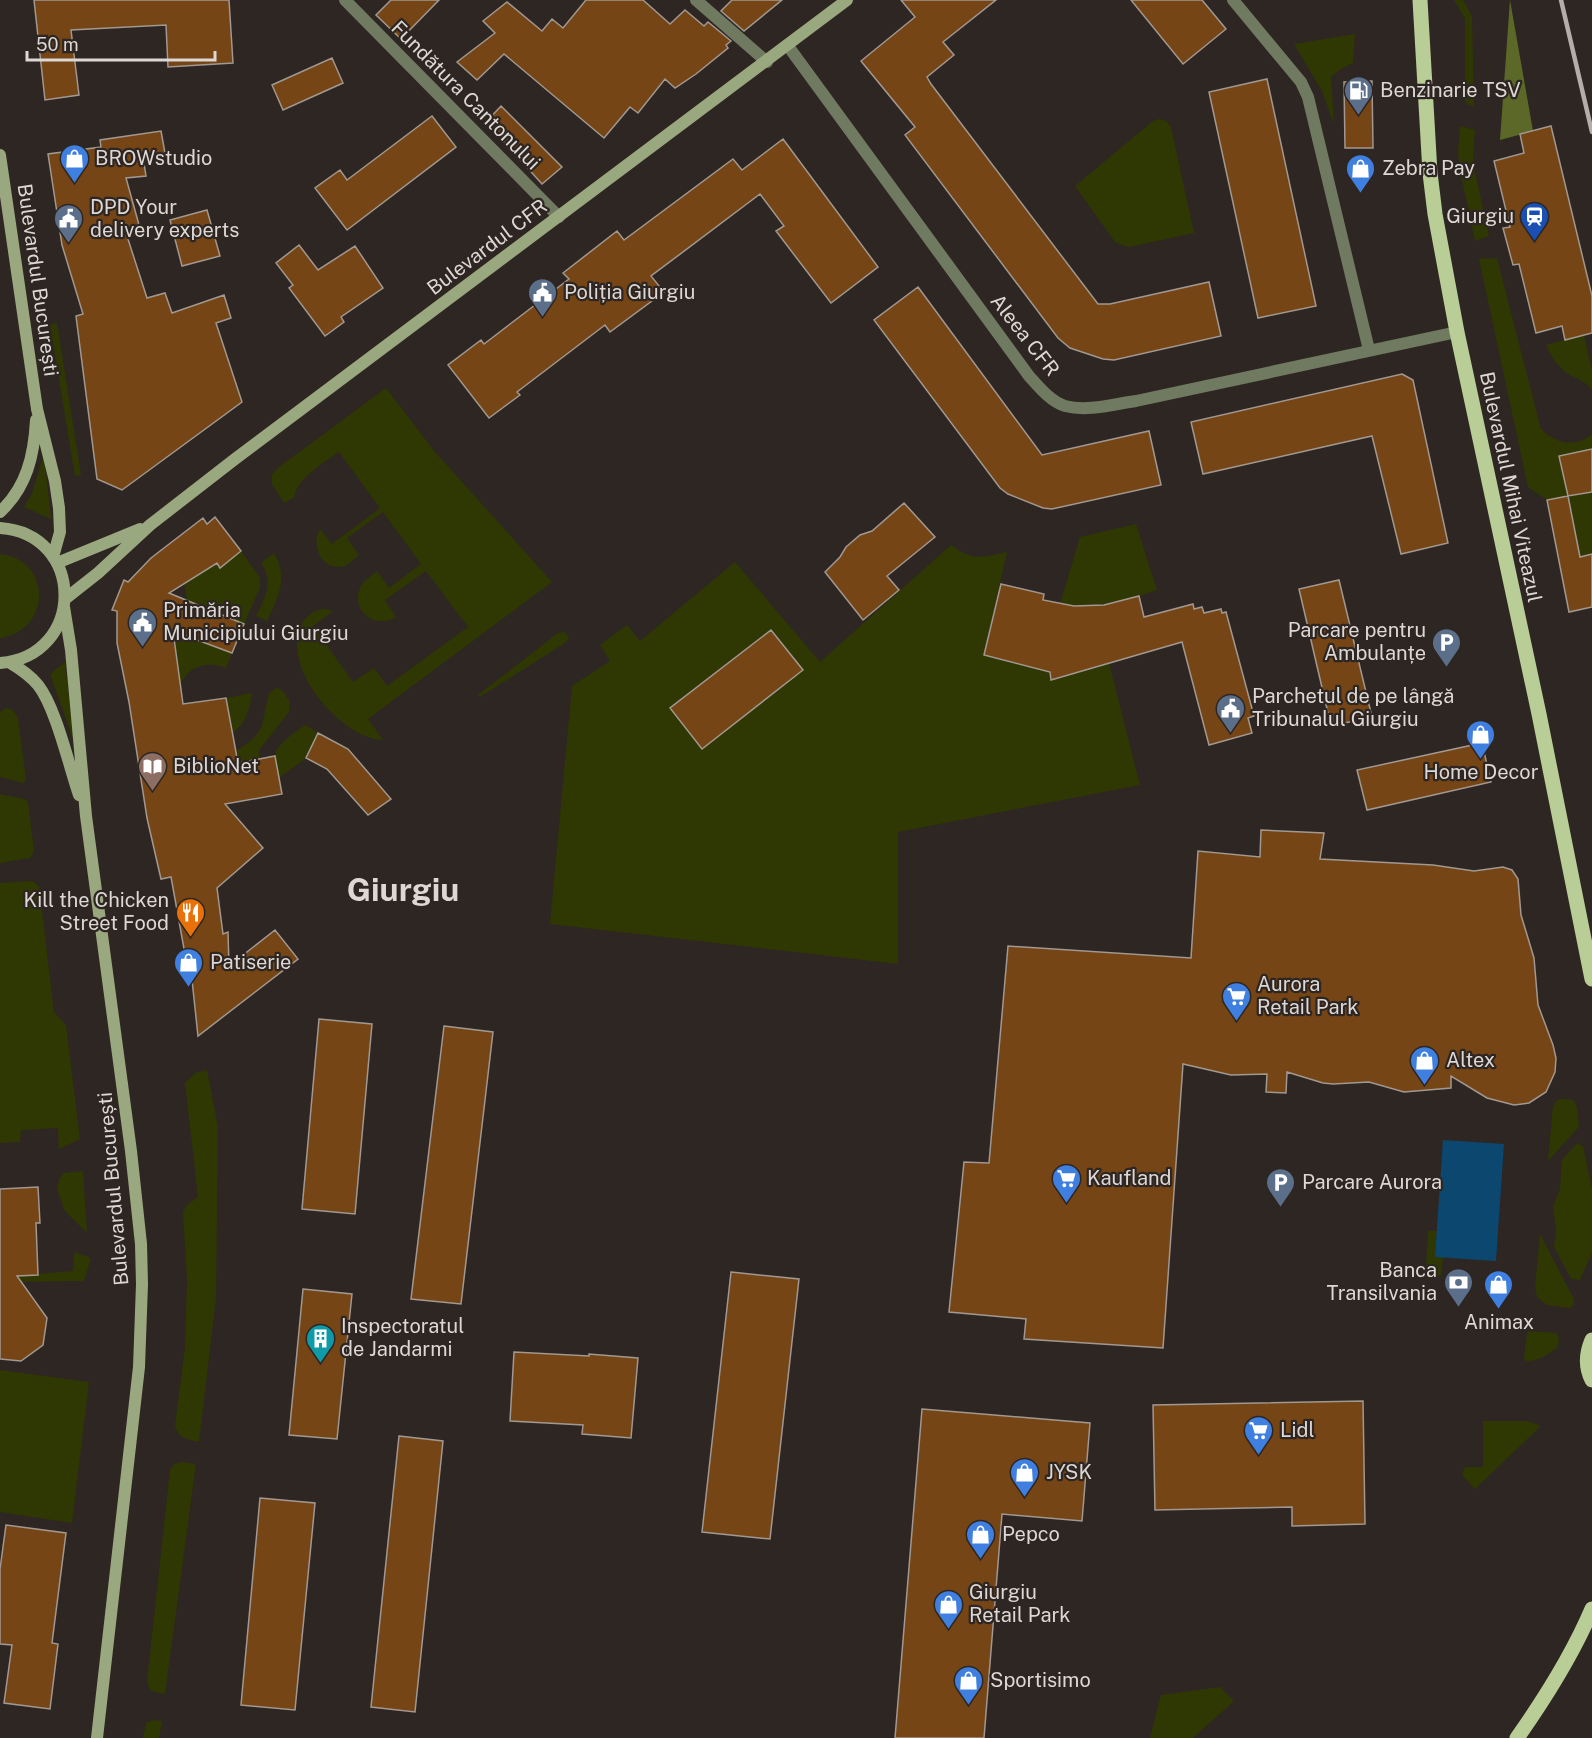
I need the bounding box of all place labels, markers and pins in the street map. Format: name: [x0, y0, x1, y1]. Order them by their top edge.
fuel station icon: Benzinarie TSV: [1343, 74, 1375, 116]
place label: Benzinarie TSV: [1380, 78, 1521, 102]
shop icon: BROWstudio: [58, 142, 90, 184]
place label: BROWstudio: [95, 146, 212, 170]
shop icon: Zebra Pay: [1345, 152, 1377, 194]
place label: Zebra Pay: [1382, 156, 1475, 180]
place label: DPD Your delivery experts: [90, 195, 239, 242]
station icon: Giurgiu: [1519, 200, 1551, 242]
public building icon: DPD Your delivery experts: [53, 202, 85, 244]
place label: Giurgiu: [1446, 204, 1514, 228]
public building icon: Poliția Giurgiu: [527, 276, 559, 318]
place label: Poliția Giurgiu: [564, 280, 695, 304]
place label: Primăria Municipiului Giurgiu: [163, 598, 349, 645]
public building icon: Primăria Municipiului Giurgiu: [126, 606, 158, 648]
place label: Parcare pentru Ambulanțe: [1288, 618, 1426, 665]
parking icon: Parcare pentru Ambulanțe: [1431, 626, 1463, 668]
place label: Parchetul de pe lângă Tribunalul Giurgiu: [1252, 684, 1454, 731]
public building icon: Parchetul de pe lângă Tribunalul Giurgiu: [1215, 692, 1247, 734]
shop icon: Home Decor: [1465, 718, 1497, 760]
library icon: BiblioNet: [136, 750, 168, 792]
place label: BiblioNet: [173, 754, 259, 778]
place label: Home Decor: [1424, 760, 1539, 784]
place label: Kill the Chicken Street Food: [24, 888, 169, 935]
restaurant icon: Kill the Chicken Street Food: [174, 896, 206, 938]
shop icon: Patiserie: [173, 946, 205, 988]
place label: Patiserie: [210, 950, 291, 974]
place label: Aurora Retail Park: [1257, 972, 1359, 1019]
supermarket icon: Aurora Retail Park: [1220, 980, 1252, 1022]
shop icon: Altex: [1409, 1044, 1441, 1086]
place label: Altex: [1446, 1048, 1495, 1072]
supermarket icon: Kaufland: [1050, 1162, 1082, 1204]
place label: Kaufland: [1087, 1166, 1172, 1190]
parking icon: Parcare Aurora: [1265, 1166, 1297, 1208]
place label: Parcare Aurora: [1302, 1170, 1442, 1194]
place label: Banca Transilvania: [1327, 1258, 1437, 1305]
bank icon: Banca Transilvania: [1442, 1266, 1474, 1308]
shop icon: Animax: [1483, 1268, 1515, 1310]
place label: Animax: [1464, 1310, 1534, 1334]
place label: Inspectoratul de Jandarmi: [341, 1314, 464, 1361]
building icon: Inspectoratul de Jandarmi: [304, 1322, 336, 1364]
supermarket icon: Lidl: [1243, 1414, 1275, 1456]
place label: Lidl: [1280, 1418, 1315, 1442]
shop icon: JYSK: [1009, 1456, 1041, 1498]
place label: JYSK: [1046, 1460, 1092, 1484]
shop icon: Pepco: [965, 1518, 997, 1560]
place label: Pepco: [1002, 1522, 1060, 1546]
place label: Giurgiu Retail Park: [969, 1580, 1071, 1627]
shop icon: Giurgiu Retail Park: [932, 1588, 964, 1630]
shop icon: Sportisimo: [953, 1664, 985, 1706]
place label: Sportisimo: [990, 1668, 1091, 1692]

